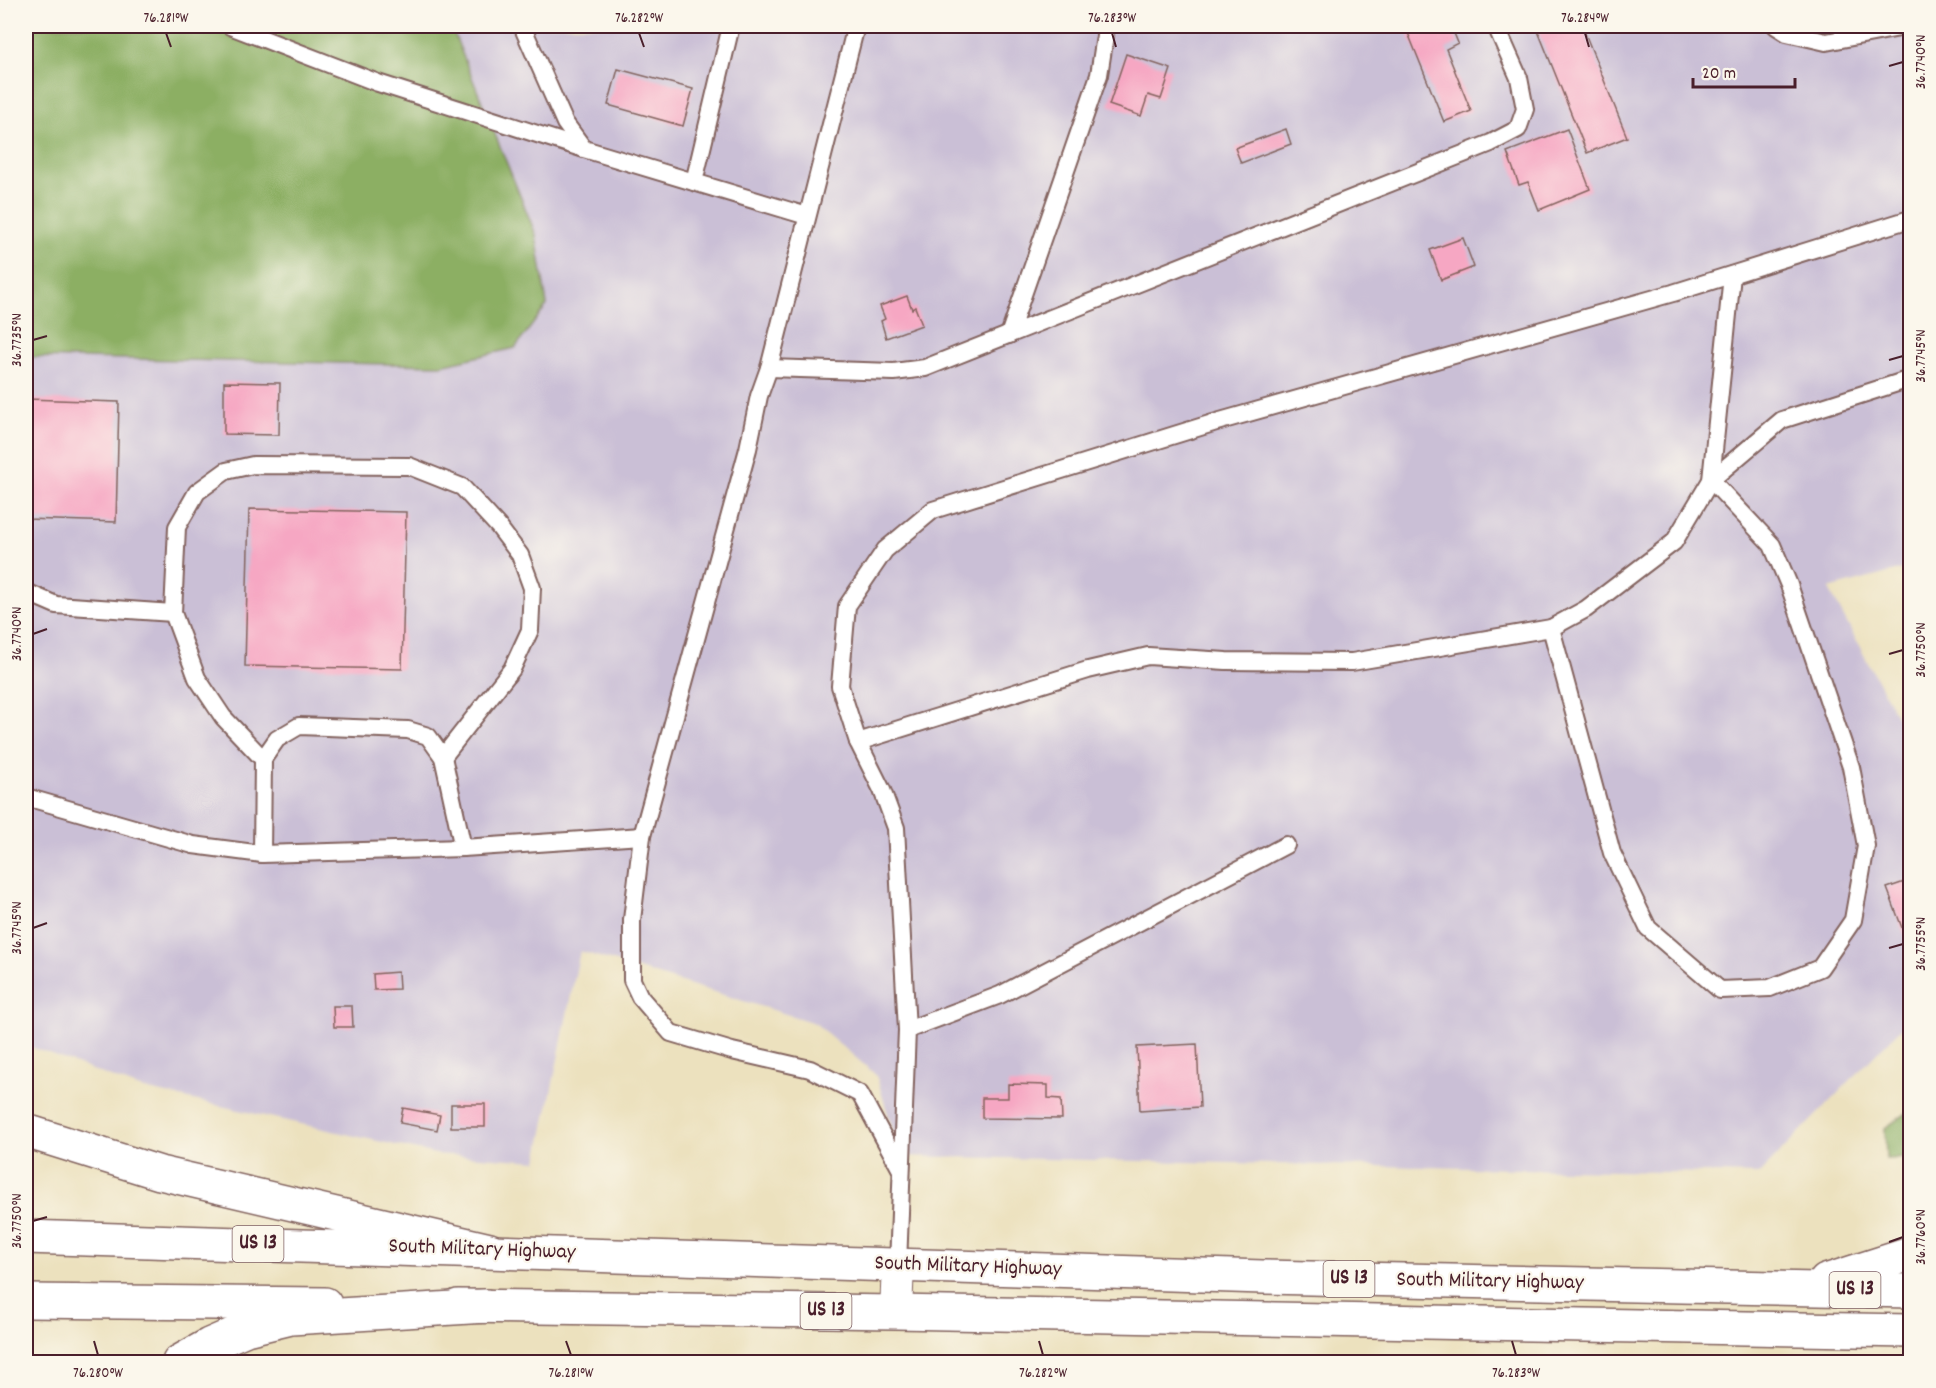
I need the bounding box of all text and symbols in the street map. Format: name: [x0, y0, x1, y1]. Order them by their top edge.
text: 76.281°W: [144, 8, 189, 30]
text: 76.282°W: [615, 8, 663, 30]
text: 76.283°W: [1088, 8, 1137, 30]
text: 76.284°W: [1561, 8, 1609, 30]
text: 36.7740°N: [1911, 35, 1933, 89]
scale bar: [1693, 51, 1795, 89]
text: 20 m: [1702, 62, 1736, 87]
text: 36.7735°N: [7, 313, 29, 367]
text: 36.7745°N: [1911, 329, 1933, 383]
text: 36.7740°N: [7, 607, 29, 661]
text: 36.7750°N: [1911, 622, 1933, 678]
text: 36.7745°N: [7, 901, 29, 955]
text: 36.7755°N: [1911, 917, 1933, 971]
text: 36.7750°N: [7, 1193, 29, 1249]
text: 36.7760°N: [1911, 1209, 1933, 1265]
road number: US 13: [232, 1226, 284, 1262]
street label: South Military Highway: [388, 1231, 577, 1269]
street label: South Military Highway: [874, 1248, 1063, 1286]
road number: US 13: [1324, 1261, 1374, 1297]
street label: South Military Highway: [1396, 1265, 1585, 1299]
road number: US 13: [1830, 1272, 1880, 1308]
road number: US 13: [800, 1293, 852, 1329]
text: 76.280°W: [73, 1363, 123, 1385]
text: 76.281°W: [549, 1363, 594, 1385]
text: 76.282°W: [1019, 1363, 1067, 1385]
text: 76.283°W: [1492, 1363, 1541, 1385]

